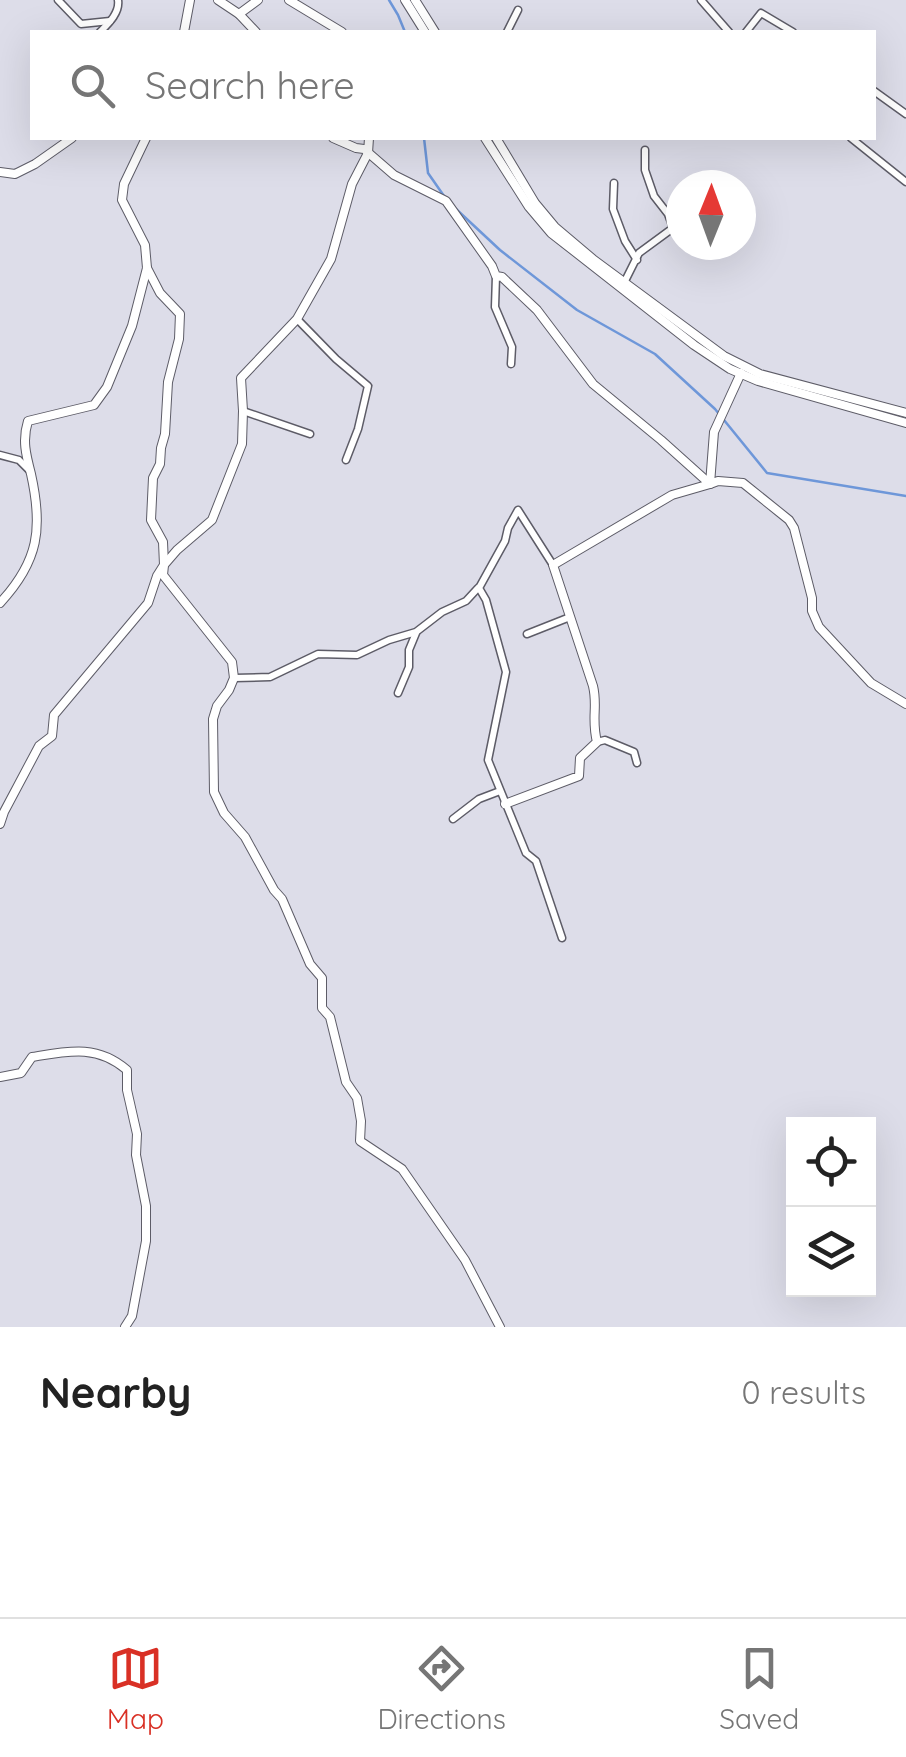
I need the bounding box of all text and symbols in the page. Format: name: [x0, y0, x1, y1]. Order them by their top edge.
search box: [30, 30, 876, 140]
icon: search: [65, 58, 120, 113]
text: Search here: [145, 61, 355, 109]
north arrow: [666, 170, 756, 260]
map controls: [786, 1117, 876, 1297]
button: locate: [786, 1117, 876, 1207]
button: layers: [786, 1207, 876, 1297]
text: Nearby: [40, 1366, 191, 1419]
text: 0 results: [742, 1372, 866, 1412]
tab: Map: [107, 1641, 164, 1736]
tab: Directions: [377, 1641, 506, 1736]
tab: Saved: [719, 1641, 799, 1736]

